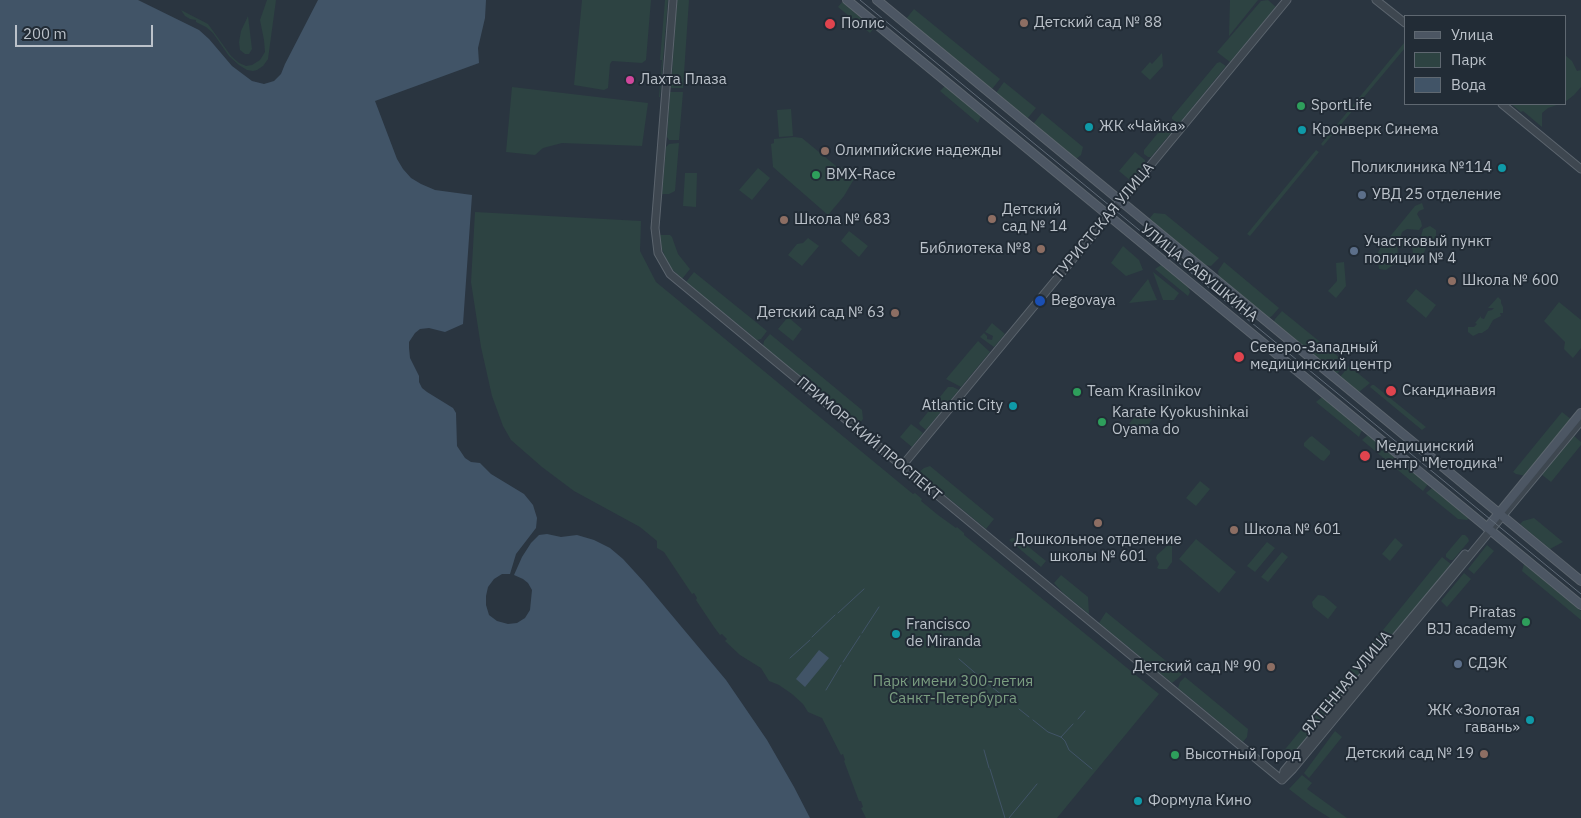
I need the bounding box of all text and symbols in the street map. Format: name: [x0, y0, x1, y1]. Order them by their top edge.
place label: Детский сад № 88: [1034, 14, 1162, 32]
scale bar: [18, 15, 155, 47]
place label: Полис: [841, 15, 885, 33]
legend: [1404, 15, 1566, 105]
marker: Полис: [823, 17, 837, 31]
marker: Детский сад № 88: [1018, 17, 1030, 29]
text: 200 m: [23, 24, 67, 43]
text: Улица: [1451, 25, 1493, 44]
text: Парк: [1451, 50, 1486, 69]
place label: Лахта Плаза: [640, 71, 727, 89]
marker: Лахта Плаза: [624, 74, 636, 86]
text: Вода: [1451, 75, 1486, 94]
place label: SportLife: [1311, 97, 1372, 115]
marker: SportLife: [1295, 100, 1307, 112]
place label: ЖК «Чайка»: [1099, 118, 1185, 136]
marker: ЖК «Чайка»: [1083, 121, 1095, 133]
place label: Кронверк Синема: [1312, 121, 1439, 139]
marker: Кронверк Синема: [1296, 124, 1308, 136]
place label: Олимпийские надежды: [835, 142, 1002, 160]
marker: Олимпийские надежды: [819, 145, 831, 157]
street label: ТУРИСТСКАЯ УЛИЦА: [1050, 159, 1158, 283]
place label: Поликлиника №114: [1351, 159, 1492, 177]
marker: Поликлиника №114: [1496, 162, 1508, 174]
place label: BMX-Race: [826, 166, 896, 184]
marker: BMX-Race: [810, 169, 822, 181]
place label: УВД 25 отделение: [1372, 186, 1501, 204]
marker: УВД 25 отделение: [1356, 189, 1368, 201]
place label: Детский сад № 14: [1002, 201, 1067, 236]
place label: Школа № 683: [794, 211, 891, 229]
marker: Детский сад № 14: [986, 213, 998, 225]
marker: Школа № 683: [778, 214, 790, 226]
street label: УЛИЦА САВУШКИНА: [1137, 220, 1261, 326]
place label: Участковый пункт полиции № 4: [1364, 233, 1491, 268]
place label: Библиотека №8: [920, 240, 1031, 258]
marker: Библиотека №8: [1035, 243, 1047, 255]
marker: Участковый пункт полиции № 4: [1348, 245, 1360, 257]
place label: Школа № 600: [1462, 272, 1559, 290]
marker: Школа № 600: [1446, 275, 1458, 287]
place label: Begovaya: [1051, 292, 1116, 310]
marker: Begovaya: [1033, 294, 1047, 308]
place label: Детский сад № 63: [757, 304, 885, 322]
marker: Детский сад № 63: [889, 307, 901, 319]
place label: Северо-Западный медицинский центр: [1250, 339, 1392, 374]
marker: Северо-Западный медицинский центр: [1232, 350, 1246, 364]
street label: ПРИМОРСКИЙ ПРОСПЕКТ: [793, 373, 945, 505]
place label: Скандинавия: [1402, 382, 1496, 400]
place label: Team Krasilnikov: [1087, 383, 1201, 401]
marker: Скандинавия: [1384, 384, 1398, 398]
marker: Team Krasilnikov: [1071, 386, 1083, 398]
place label: Atlantic City: [922, 397, 1003, 415]
marker: Atlantic City: [1007, 400, 1019, 412]
place label: Karate Kyokushinkai Oyama do: [1112, 404, 1249, 439]
marker: Karate Kyokushinkai Oyama do: [1096, 416, 1108, 428]
place label: Медицинский центр "Методика": [1376, 438, 1503, 473]
marker: Медицинский центр "Методика": [1358, 449, 1372, 463]
marker: Дошкольное отделение школы № 601: [1092, 517, 1104, 529]
place label: Школа № 601: [1244, 521, 1341, 539]
marker: Школа № 601: [1228, 524, 1240, 536]
place label: Дошкольное отделение школы № 601: [1014, 531, 1182, 566]
place label: Piratas BJJ academy: [1427, 604, 1516, 639]
place label: Francisco de Miranda: [906, 616, 981, 651]
marker: Piratas BJJ academy: [1520, 616, 1532, 628]
marker: Francisco de Miranda: [890, 628, 902, 640]
street label: ЯХТЕННАЯ УЛИЦА: [1298, 628, 1396, 738]
place label: СДЭК: [1468, 655, 1508, 673]
place label: Детский сад № 90: [1133, 658, 1261, 676]
marker: СДЭК: [1452, 658, 1464, 670]
marker: Детский сад № 90: [1265, 661, 1277, 673]
park label: Парк имени 300-летия Санкт-Петербурга: [873, 673, 1033, 708]
place label: ЖК «Золотая гавань»: [1427, 702, 1520, 737]
marker: ЖК «Золотая гавань»: [1524, 714, 1536, 726]
place label: Детский сад № 19: [1346, 745, 1474, 763]
place label: Высотный Город: [1185, 746, 1301, 764]
marker: Детский сад № 19: [1478, 748, 1490, 760]
marker: Высотный Город: [1169, 749, 1181, 761]
place label: Формула Кино: [1148, 792, 1251, 810]
marker: Формула Кино: [1132, 795, 1144, 807]

